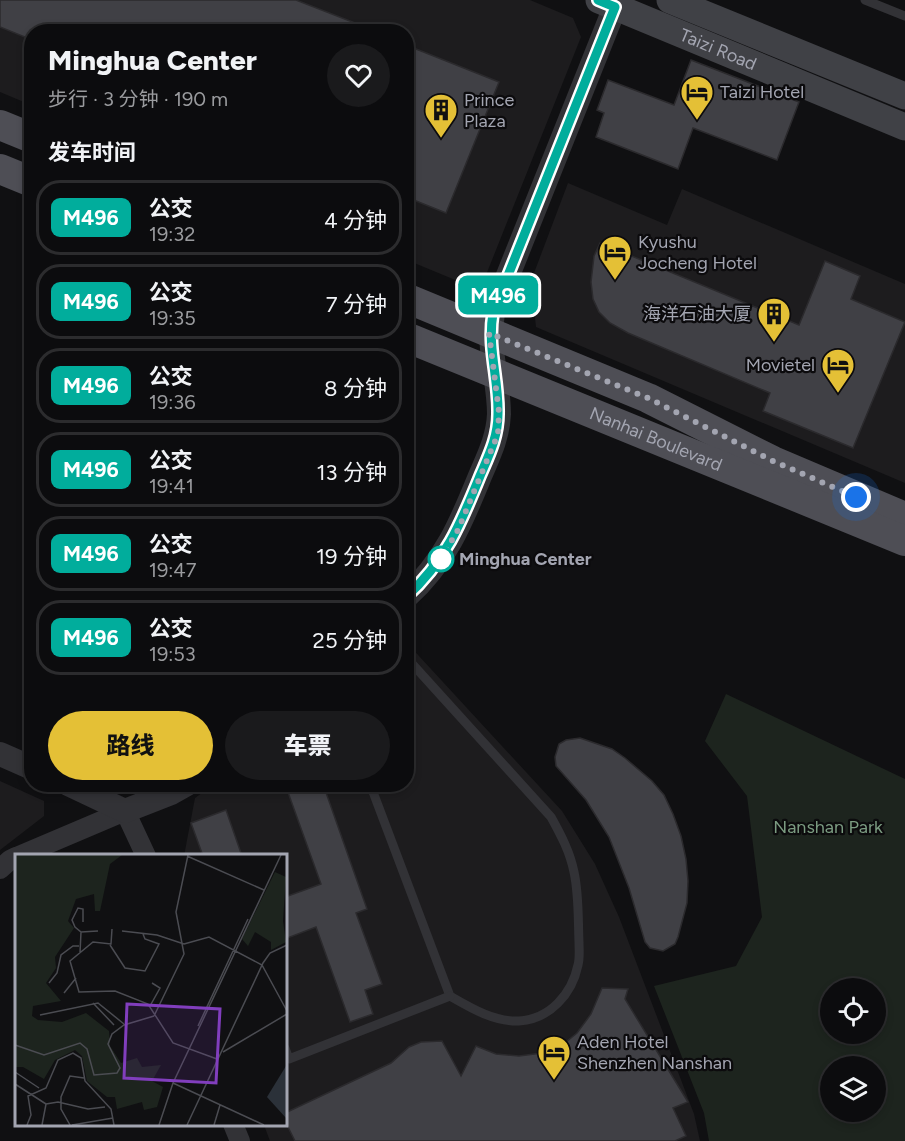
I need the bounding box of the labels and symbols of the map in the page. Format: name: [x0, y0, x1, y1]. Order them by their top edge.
street label: Taizi Road: [676, 24, 760, 75]
hotel icon: Taizi Hotel: [679, 74, 715, 121]
place label: Taizi Hotel: [720, 81, 804, 103]
place label: Prince Plaza: [464, 89, 514, 132]
building icon: Prince Plaza: [423, 92, 459, 139]
place label: Kyushu Jocheng Hotel: [638, 231, 757, 274]
hotel icon: Kyushu Jocheng Hotel: [597, 234, 633, 281]
line badge: M496: [456, 276, 540, 314]
building icon: 海洋石油大厦: [756, 296, 792, 343]
place label: 海洋石油大厦: [643, 303, 751, 325]
hotel icon: Movietel: [820, 347, 856, 394]
place label: Movietel: [746, 354, 815, 376]
street label: Nanhai Boulevard: [586, 402, 725, 476]
your location: [841, 482, 871, 512]
marker: Minghua Center: [428, 546, 454, 572]
place label: Minghua Center: [459, 548, 592, 570]
park label: Nanshan Park: [773, 816, 883, 838]
inset map: [15, 854, 286, 1126]
place label: Aden Hotel Shenzhen Nanshan: [577, 1031, 732, 1074]
hotel icon: Aden Hotel Shenzhen Nanshan: [536, 1034, 572, 1081]

